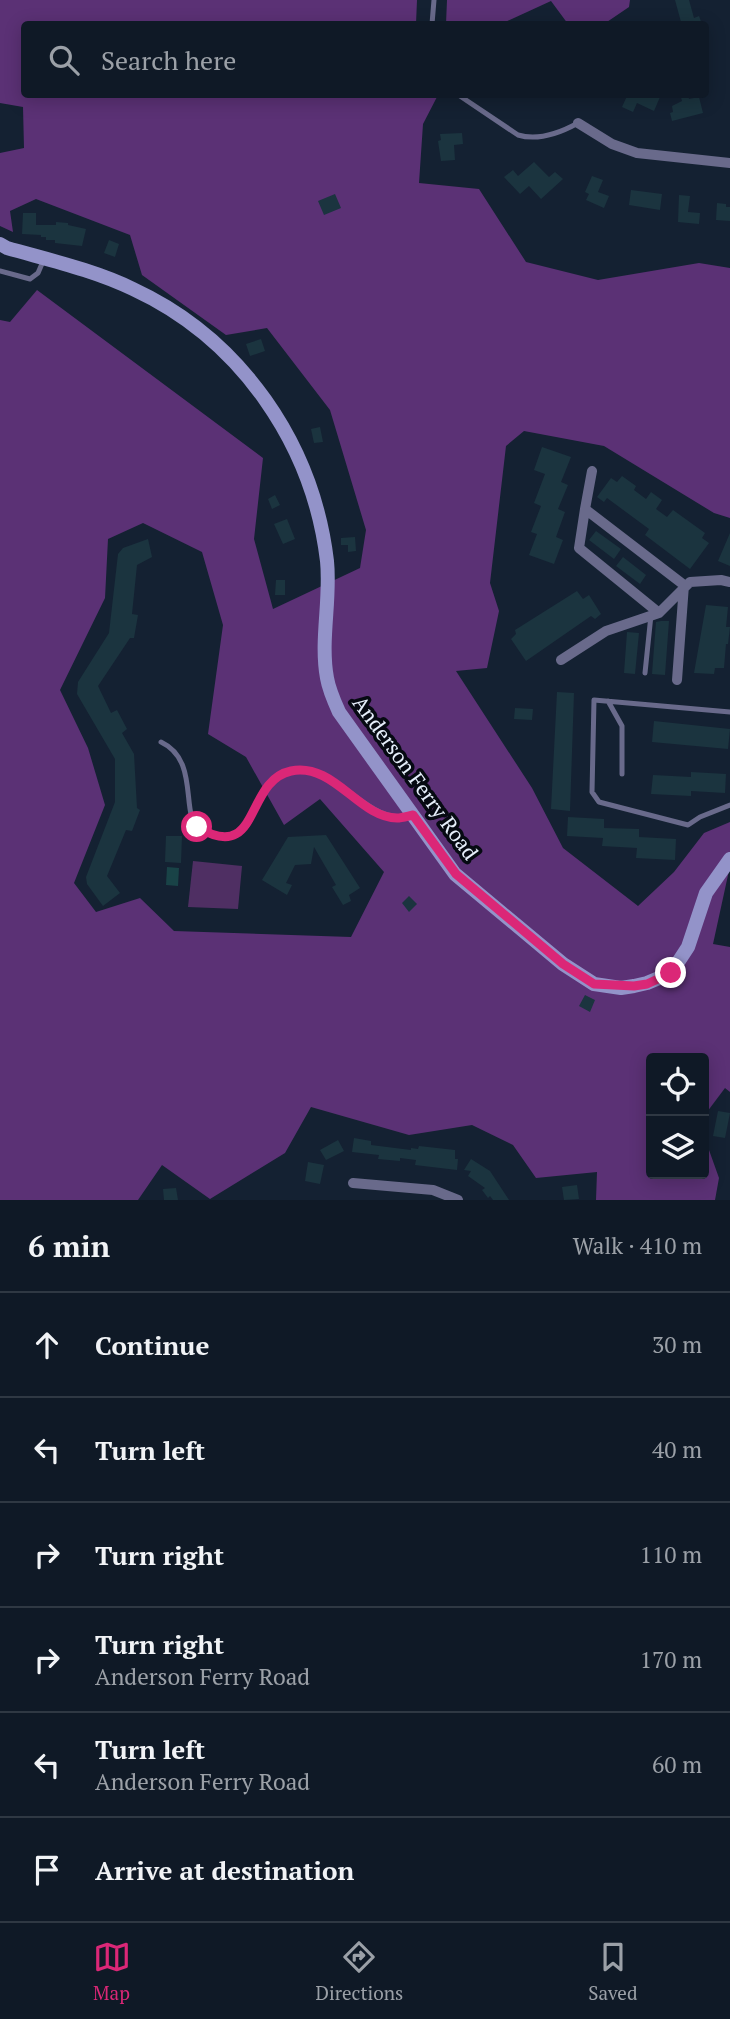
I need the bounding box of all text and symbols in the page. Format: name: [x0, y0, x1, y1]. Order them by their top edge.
search box: [21, 21, 709, 98]
icon: search: [45, 41, 83, 79]
text: Search here: [101, 43, 236, 77]
street label: Anderson Ferry Road: [347, 690, 485, 865]
route start: [181, 811, 212, 842]
route end: [655, 957, 686, 988]
map controls: [646, 1053, 709, 1179]
button: locate: [646, 1053, 709, 1116]
button: layers: [646, 1116, 709, 1179]
text: 6 min: [28, 1226, 110, 1266]
text: Walk · 410 m: [573, 1230, 702, 1261]
icon: ahead: [28, 1326, 66, 1364]
text: Continue: [95, 1328, 209, 1362]
text: 30 m: [652, 1329, 702, 1360]
icon: left: [28, 1431, 66, 1469]
text: Turn left: [95, 1433, 205, 1467]
text: 40 m: [652, 1434, 702, 1465]
icon: right: [28, 1536, 66, 1574]
text: Turn right: [95, 1538, 224, 1572]
text: 110 m: [640, 1539, 702, 1570]
text: Turn right: [95, 1627, 224, 1661]
icon: right: [28, 1641, 66, 1679]
text: 170 m: [640, 1644, 702, 1675]
text: Anderson Ferry Road: [95, 1661, 310, 1692]
text: Turn left: [95, 1732, 205, 1766]
icon: left: [28, 1746, 66, 1784]
text: 60 m: [652, 1749, 702, 1780]
text: Anderson Ferry Road: [95, 1766, 310, 1797]
icon: arrive: [28, 1851, 66, 1889]
text: Arrive at destination: [95, 1853, 354, 1887]
tab: Map: [93, 1938, 131, 2005]
tab: Directions: [316, 1938, 403, 2005]
tab: Saved: [588, 1938, 637, 2005]

